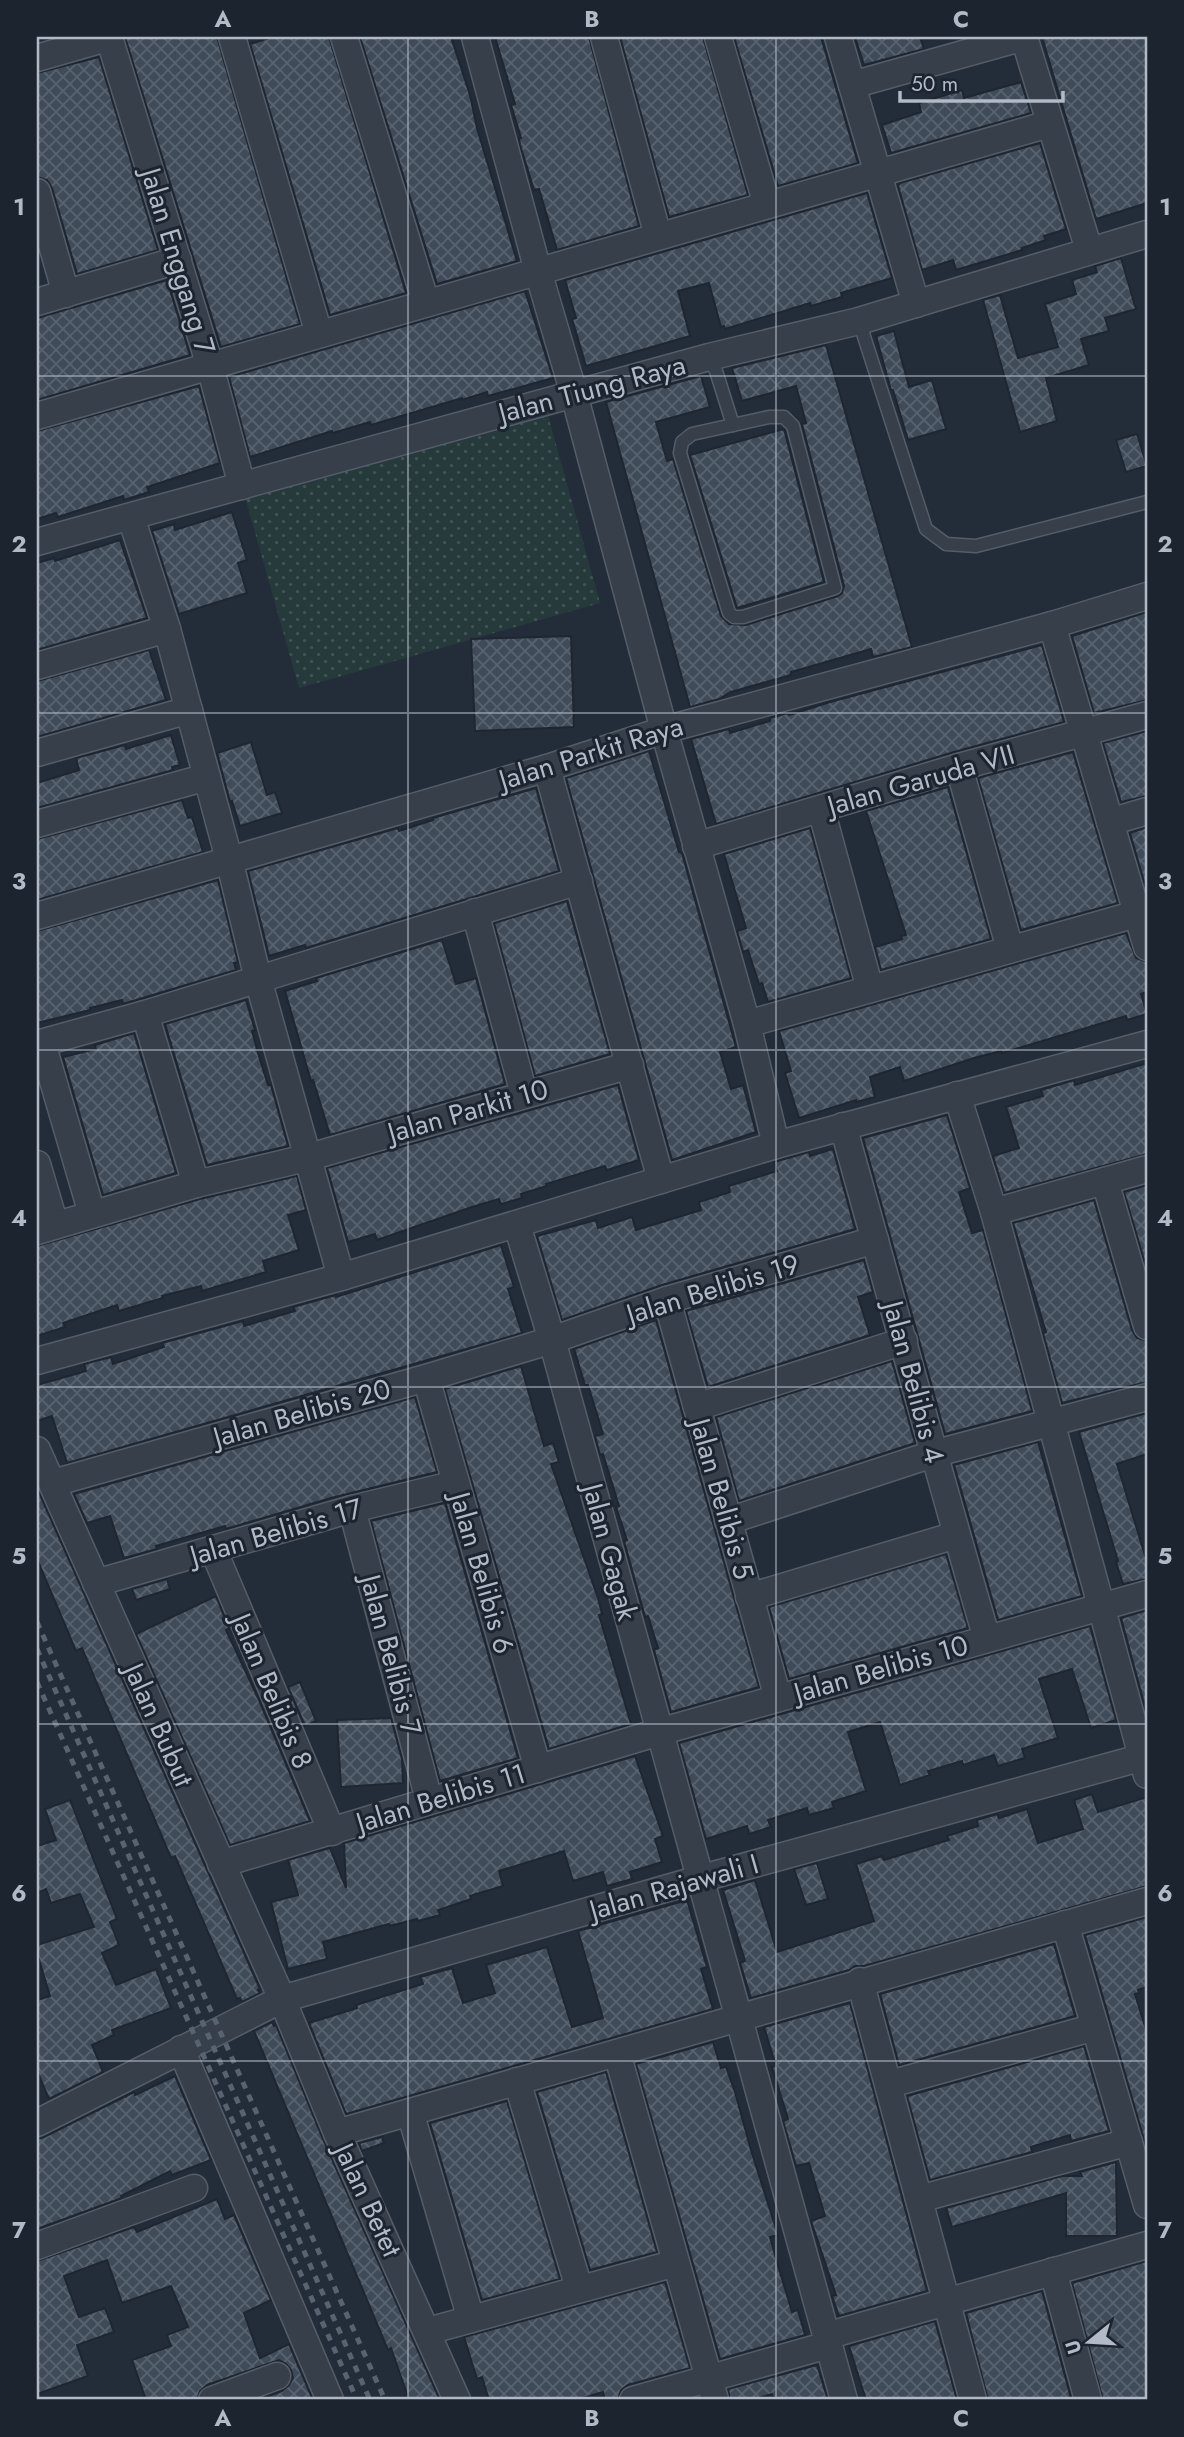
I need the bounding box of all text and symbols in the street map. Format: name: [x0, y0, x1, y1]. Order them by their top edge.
text: A: [214, 2, 232, 36]
text: B: [584, 2, 600, 36]
text: C: [953, 2, 969, 36]
scale bar: [900, 60, 1063, 104]
text: 50 m: [911, 69, 958, 99]
street label: Jalan Enggang 7: [129, 159, 226, 359]
text: 1: [13, 190, 25, 224]
text: 1: [1159, 190, 1171, 224]
street label: Jalan Tiung Raya: [490, 344, 690, 435]
text: 2: [11, 527, 27, 561]
text: 2: [1157, 527, 1173, 561]
street label: Jalan Parkit Raya: [490, 706, 688, 802]
street label: Jalan Garuda VII: [819, 734, 1019, 827]
text: 3: [12, 864, 26, 898]
text: 3: [1158, 864, 1172, 898]
street label: Jalan Parkit 10: [379, 1069, 553, 1155]
text: 4: [11, 1201, 27, 1235]
text: 4: [1157, 1201, 1173, 1235]
street label: Jalan Belibis 19: [618, 1243, 804, 1336]
street label: Jalan Belibis 4: [872, 1293, 955, 1468]
street label: Jalan Belibis 20: [205, 1368, 395, 1459]
street label: Jalan Belibis 5: [678, 1410, 765, 1584]
street label: Jalan Gagak: [571, 1475, 648, 1626]
street label: Jalan Belibis 6: [438, 1484, 525, 1658]
street label: Jalan Belibis 17: [181, 1488, 367, 1577]
text: 5: [12, 1539, 26, 1573]
text: 5: [1158, 1539, 1172, 1573]
street label: Jalan Belibis 7: [349, 1566, 432, 1740]
street label: Jalan Belibis 8: [219, 1603, 323, 1775]
street label: Jalan Belibis 10: [785, 1625, 973, 1715]
street label: Jalan Bubut: [112, 1653, 204, 1793]
street label: Jalan Belibis 11: [347, 1753, 531, 1844]
street label: Jalan Rajawali I: [581, 1843, 763, 1932]
text: 6: [11, 1876, 27, 1910]
text: 6: [1157, 1876, 1173, 1910]
street label: Jalan Betet: [322, 2133, 412, 2264]
text: 7: [12, 2213, 26, 2247]
text: 7: [1158, 2213, 1172, 2247]
north arrow: [1054, 2308, 1124, 2378]
text: U: [1058, 2337, 1088, 2358]
text: A: [214, 2401, 232, 2435]
text: B: [584, 2401, 600, 2435]
text: C: [953, 2401, 969, 2435]

